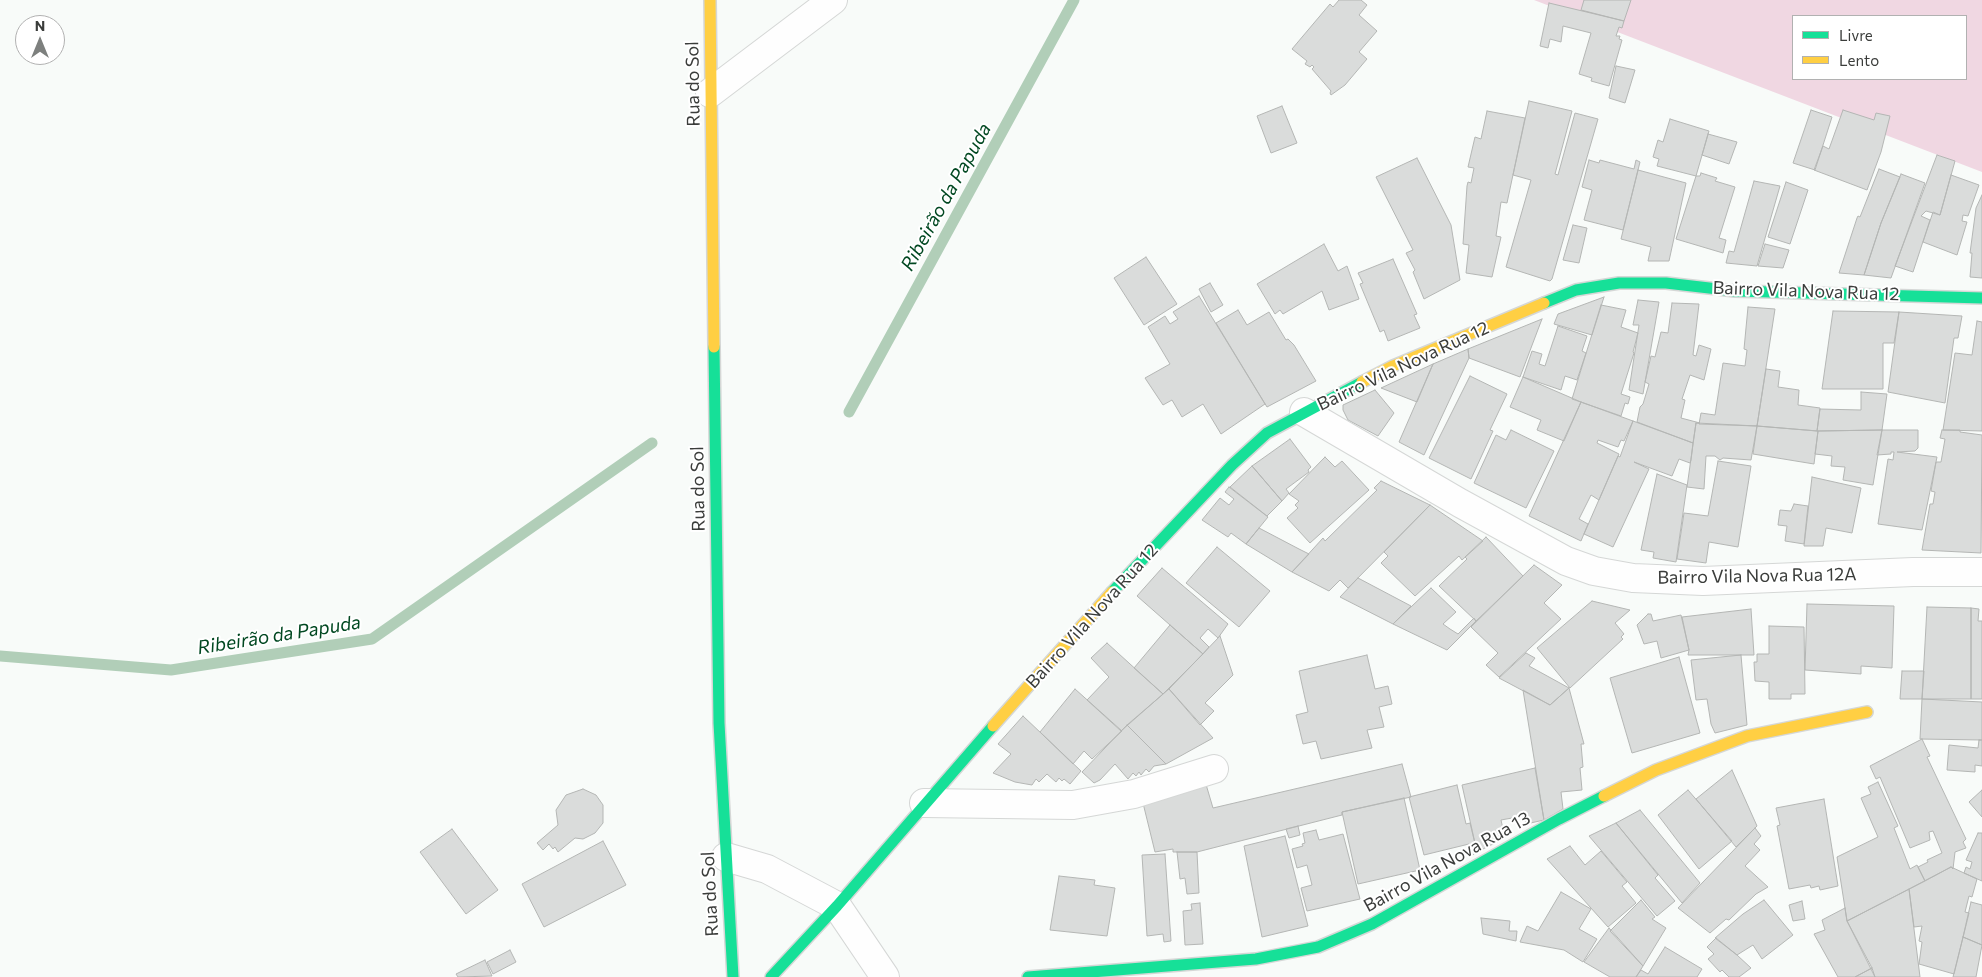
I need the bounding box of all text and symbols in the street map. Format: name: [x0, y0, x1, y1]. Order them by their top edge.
north arrow: [15, 15, 65, 65]
legend: [1792, 15, 1967, 80]
text: N: [35, 17, 45, 34]
text: Livre: [1839, 26, 1873, 44]
street label: Rua do Sol: [681, 41, 705, 127]
text: Lento: [1839, 51, 1879, 69]
water label: Ribeirão da Papuda: [896, 119, 996, 275]
street label: Bairro Vila Nova Rua 12: [1712, 277, 1900, 305]
street label: Bairro Vila Nova Rua 12: [1314, 317, 1492, 415]
street label: Rua do Sol: [686, 446, 710, 532]
street label: Bairro Vila Nova Rua 12: [1021, 539, 1163, 693]
street label: Bairro Vila Nova Rua 12A: [1657, 563, 1857, 589]
water label: Ribeirão da Papuda: [196, 611, 362, 659]
street label: Bairro Vila Nova Rua 13: [1360, 807, 1534, 917]
street label: Rua do Sol: [697, 851, 723, 937]

